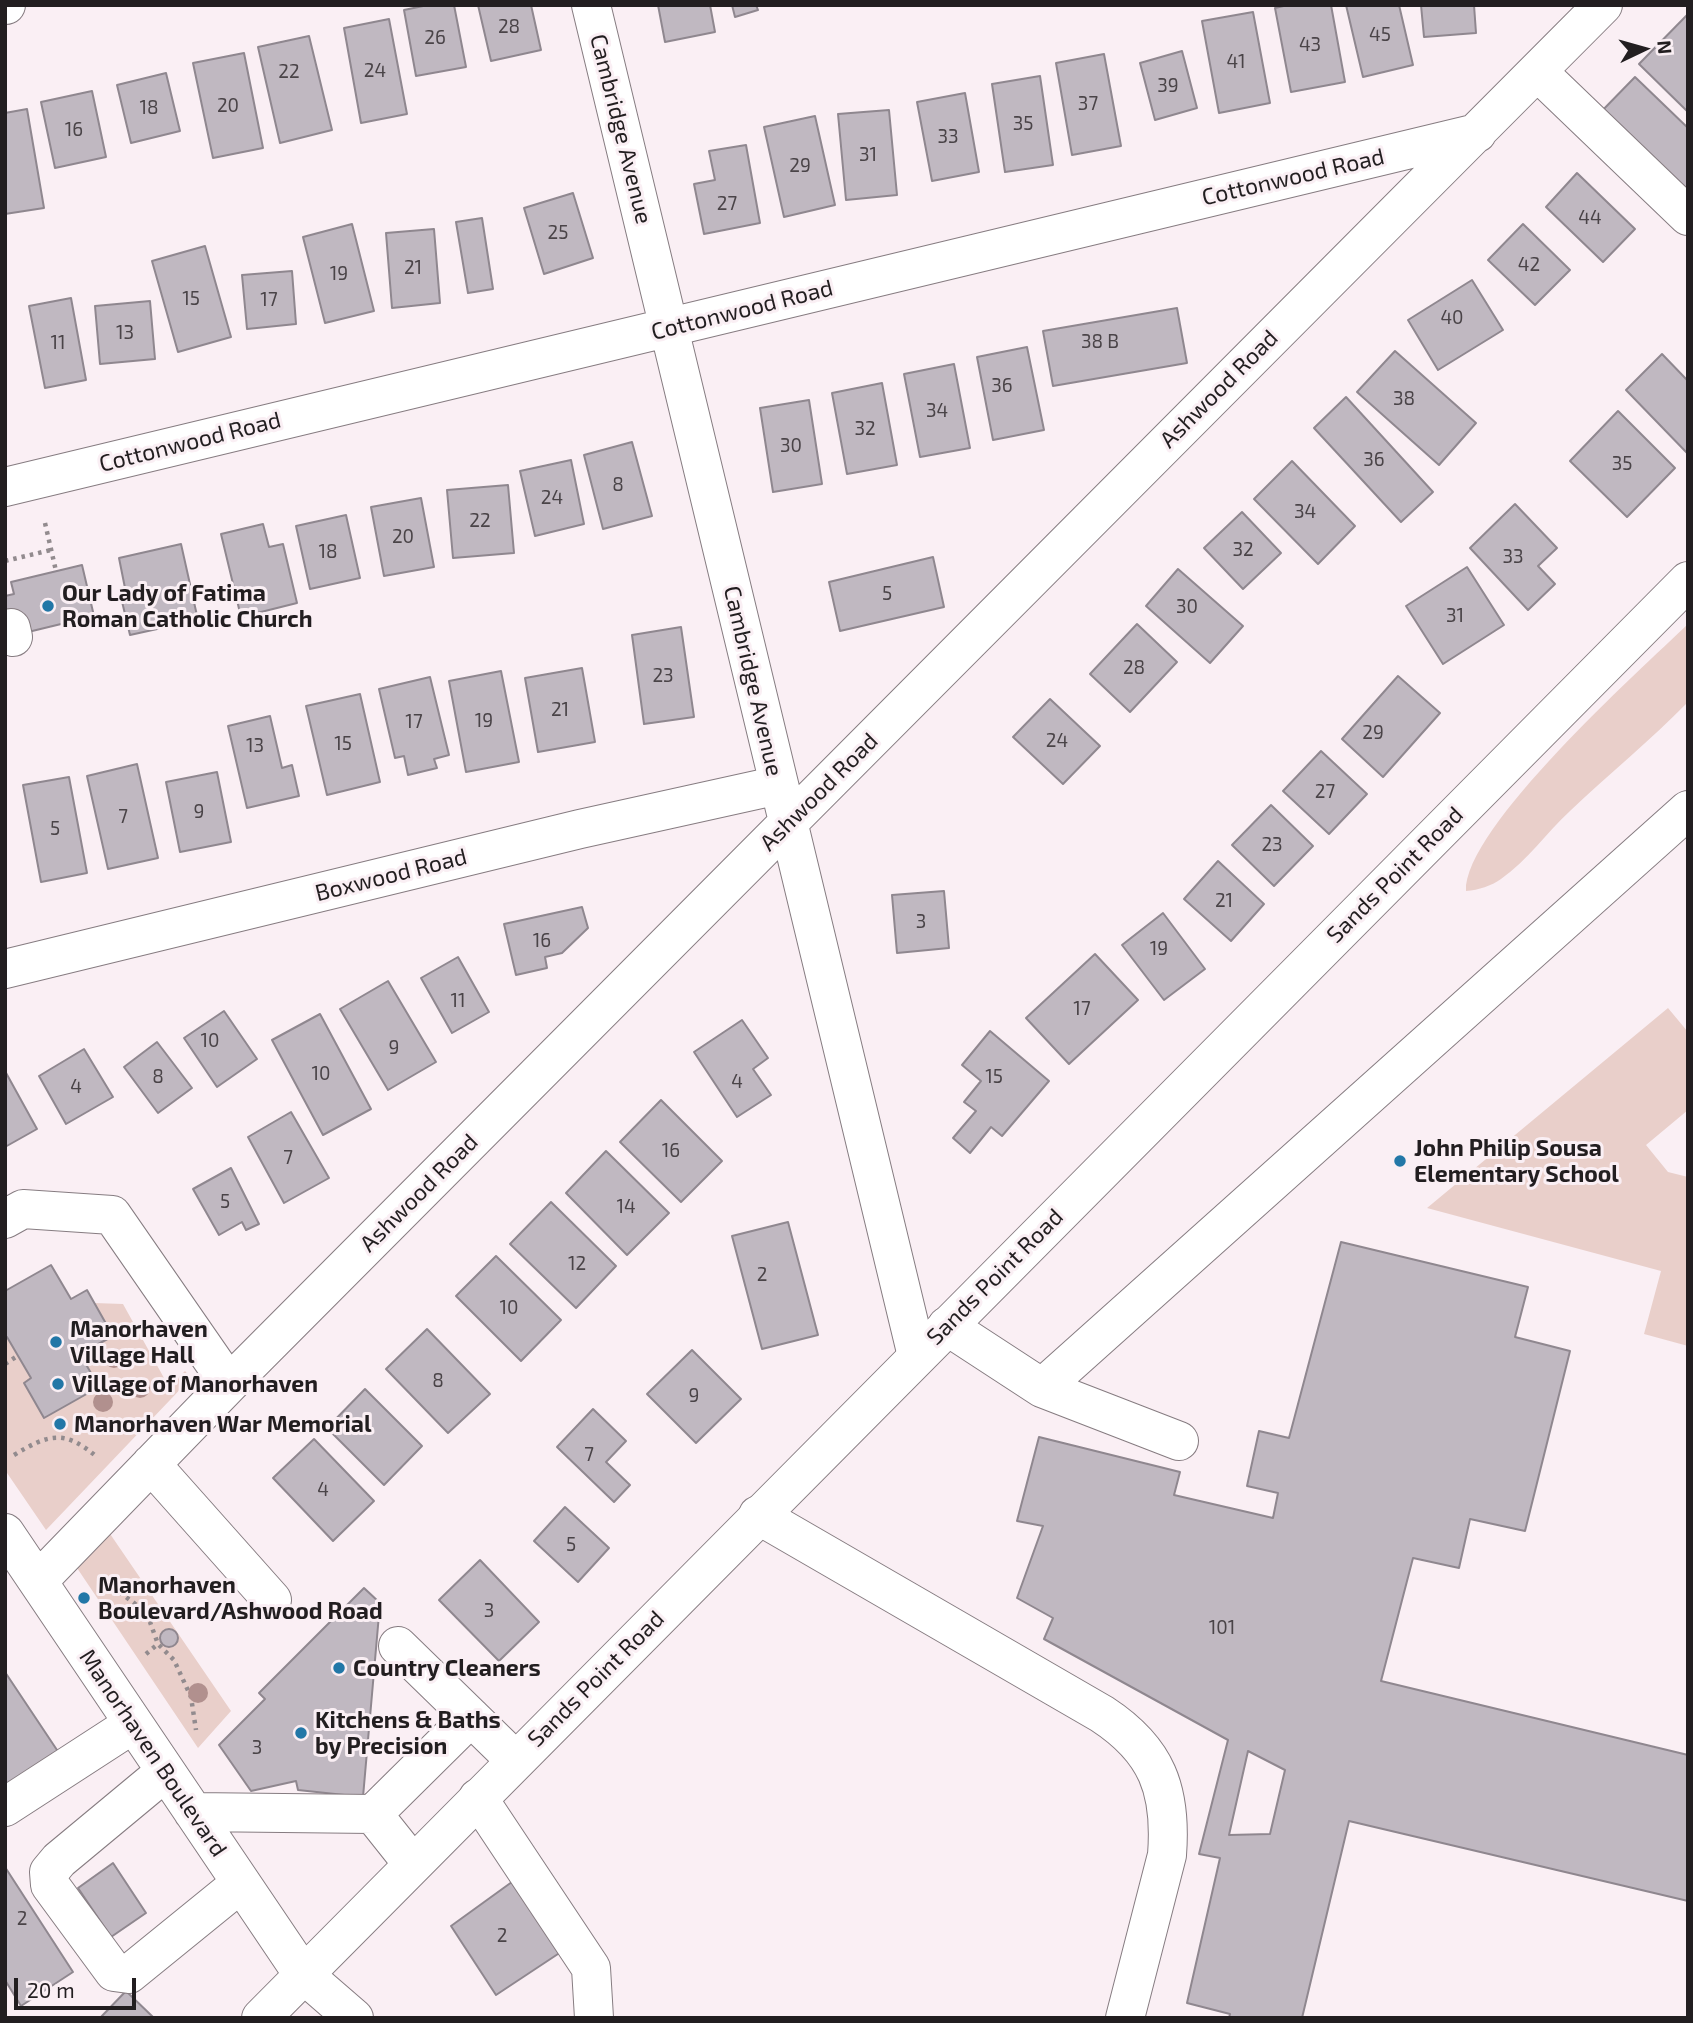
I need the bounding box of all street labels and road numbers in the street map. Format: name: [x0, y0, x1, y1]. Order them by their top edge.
street label: Cambridge Avenue: [584, 31, 658, 227]
street label: Cottonwood Road: [1199, 143, 1387, 211]
street label: Cottonwood Road: [648, 274, 836, 346]
street label: Ashwood Road: [1154, 324, 1284, 454]
street label: Cottonwood Road: [96, 406, 284, 478]
street label: Cambridge Avenue: [718, 583, 788, 779]
street label: Ashwood Road: [754, 727, 884, 857]
street label: Sands Point Road: [1321, 801, 1469, 949]
street label: Boxwood Road: [312, 843, 470, 907]
street label: Ashwood Road: [354, 1128, 484, 1258]
street label: Sands Point Road: [921, 1203, 1069, 1351]
street label: Sands Point Road: [522, 1605, 670, 1753]
street label: Manorhaven Boulevard: [73, 1644, 233, 1862]

